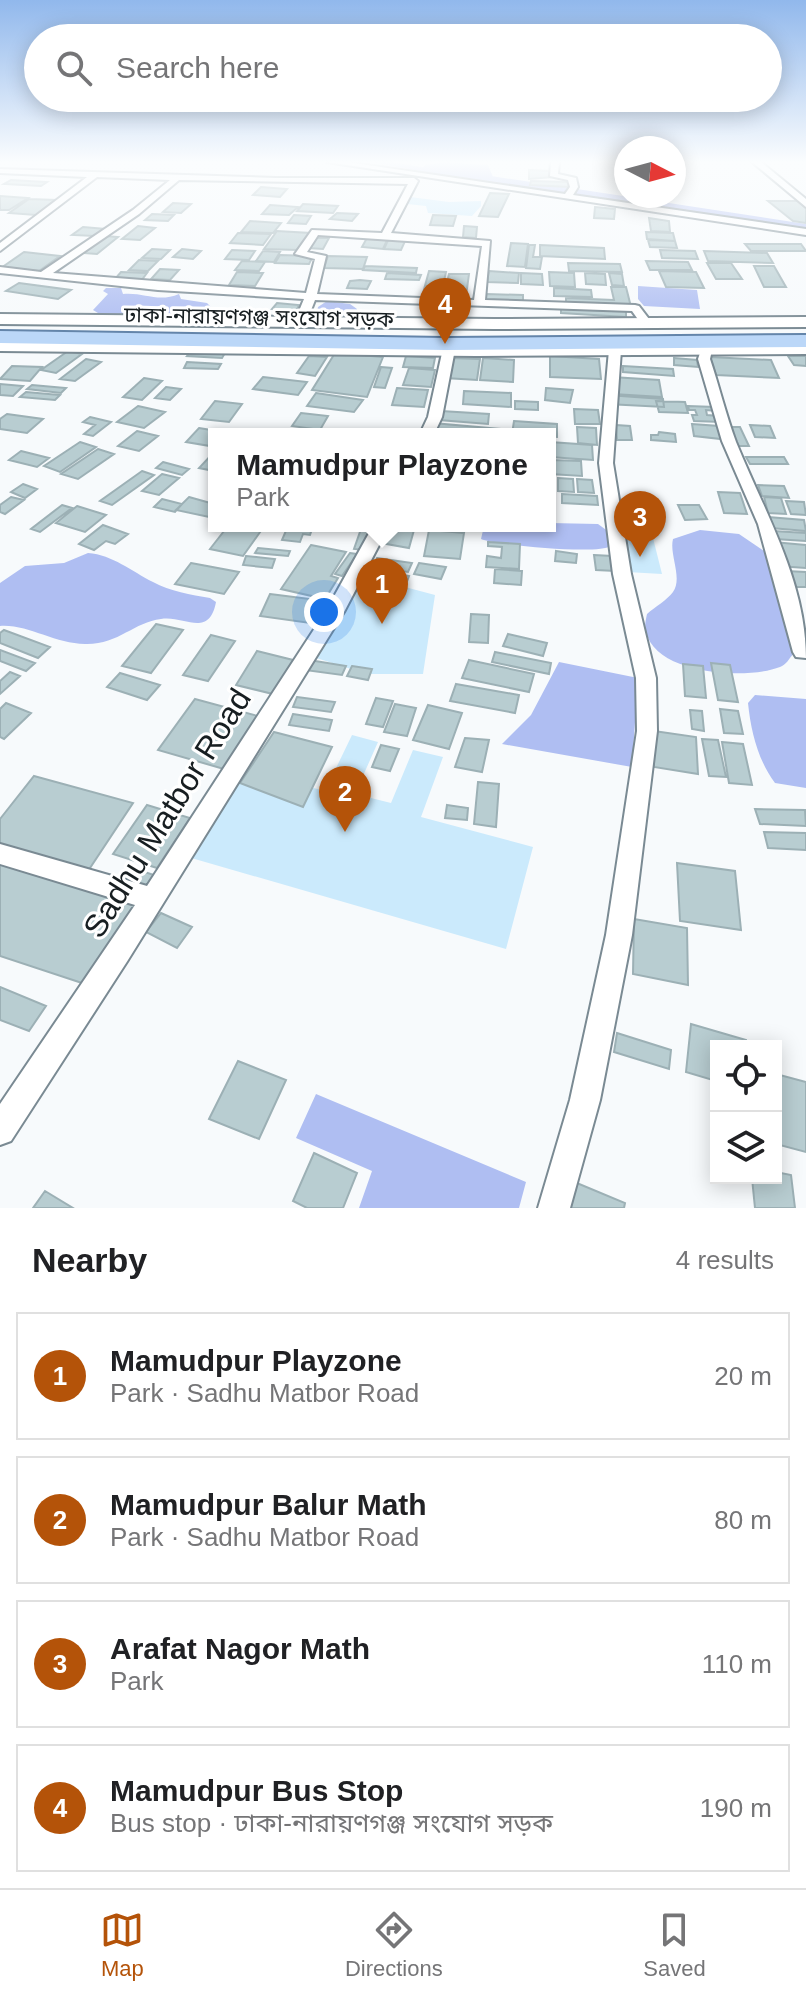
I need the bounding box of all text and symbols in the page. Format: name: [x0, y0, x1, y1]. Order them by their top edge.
search box: [24, 24, 782, 112]
icon: search: [52, 46, 96, 90]
text: Search here: [116, 51, 279, 84]
north arrow: [614, 136, 686, 208]
pin: 4: [419, 278, 471, 344]
street label: ঢাকা-নারায়ণগঞ্জ সংযোগ সড়ক: [123, 302, 394, 332]
popup: [208, 428, 556, 532]
text: Mamudpur Playzone: [236, 448, 528, 481]
text: Park: [236, 482, 290, 512]
pin: 3: [614, 491, 666, 557]
pin: 1: [356, 558, 408, 624]
your location: [304, 592, 344, 632]
street label: Sadhu Matbor Road: [76, 682, 258, 944]
pin: 2: [319, 766, 371, 832]
map controls: [710, 1040, 782, 1184]
button: locate: [710, 1040, 782, 1112]
button: layers: [710, 1112, 782, 1184]
text: Nearby: [32, 1241, 147, 1279]
text: 4 results: [676, 1245, 774, 1275]
text: Mamudpur Playzone: [110, 1344, 402, 1377]
text: 1: [53, 1361, 67, 1391]
text: 20 m: [714, 1361, 772, 1391]
text: Park · Sadhu Matbor Road: [110, 1378, 419, 1408]
text: Mamudpur Balur Math: [110, 1488, 427, 1521]
text: 2: [53, 1505, 67, 1535]
text: 80 m: [714, 1505, 772, 1535]
text: Park · Sadhu Matbor Road: [110, 1522, 419, 1552]
text: Arafat Nagor Math: [110, 1632, 370, 1665]
text: 3: [53, 1649, 67, 1679]
text: 110 m: [702, 1649, 772, 1679]
text: Park: [110, 1666, 163, 1696]
text: Mamudpur Bus Stop: [110, 1774, 403, 1807]
text: 4: [53, 1793, 67, 1823]
text: 190 m: [700, 1793, 772, 1823]
text: Bus stop · ঢাকা-নারায়ণগঞ্জ সংযোগ সড়ক: [110, 1808, 553, 1838]
tab: Map: [100, 1908, 144, 1982]
tab: Directions: [345, 1908, 443, 1982]
tab: Saved: [643, 1908, 706, 1982]

